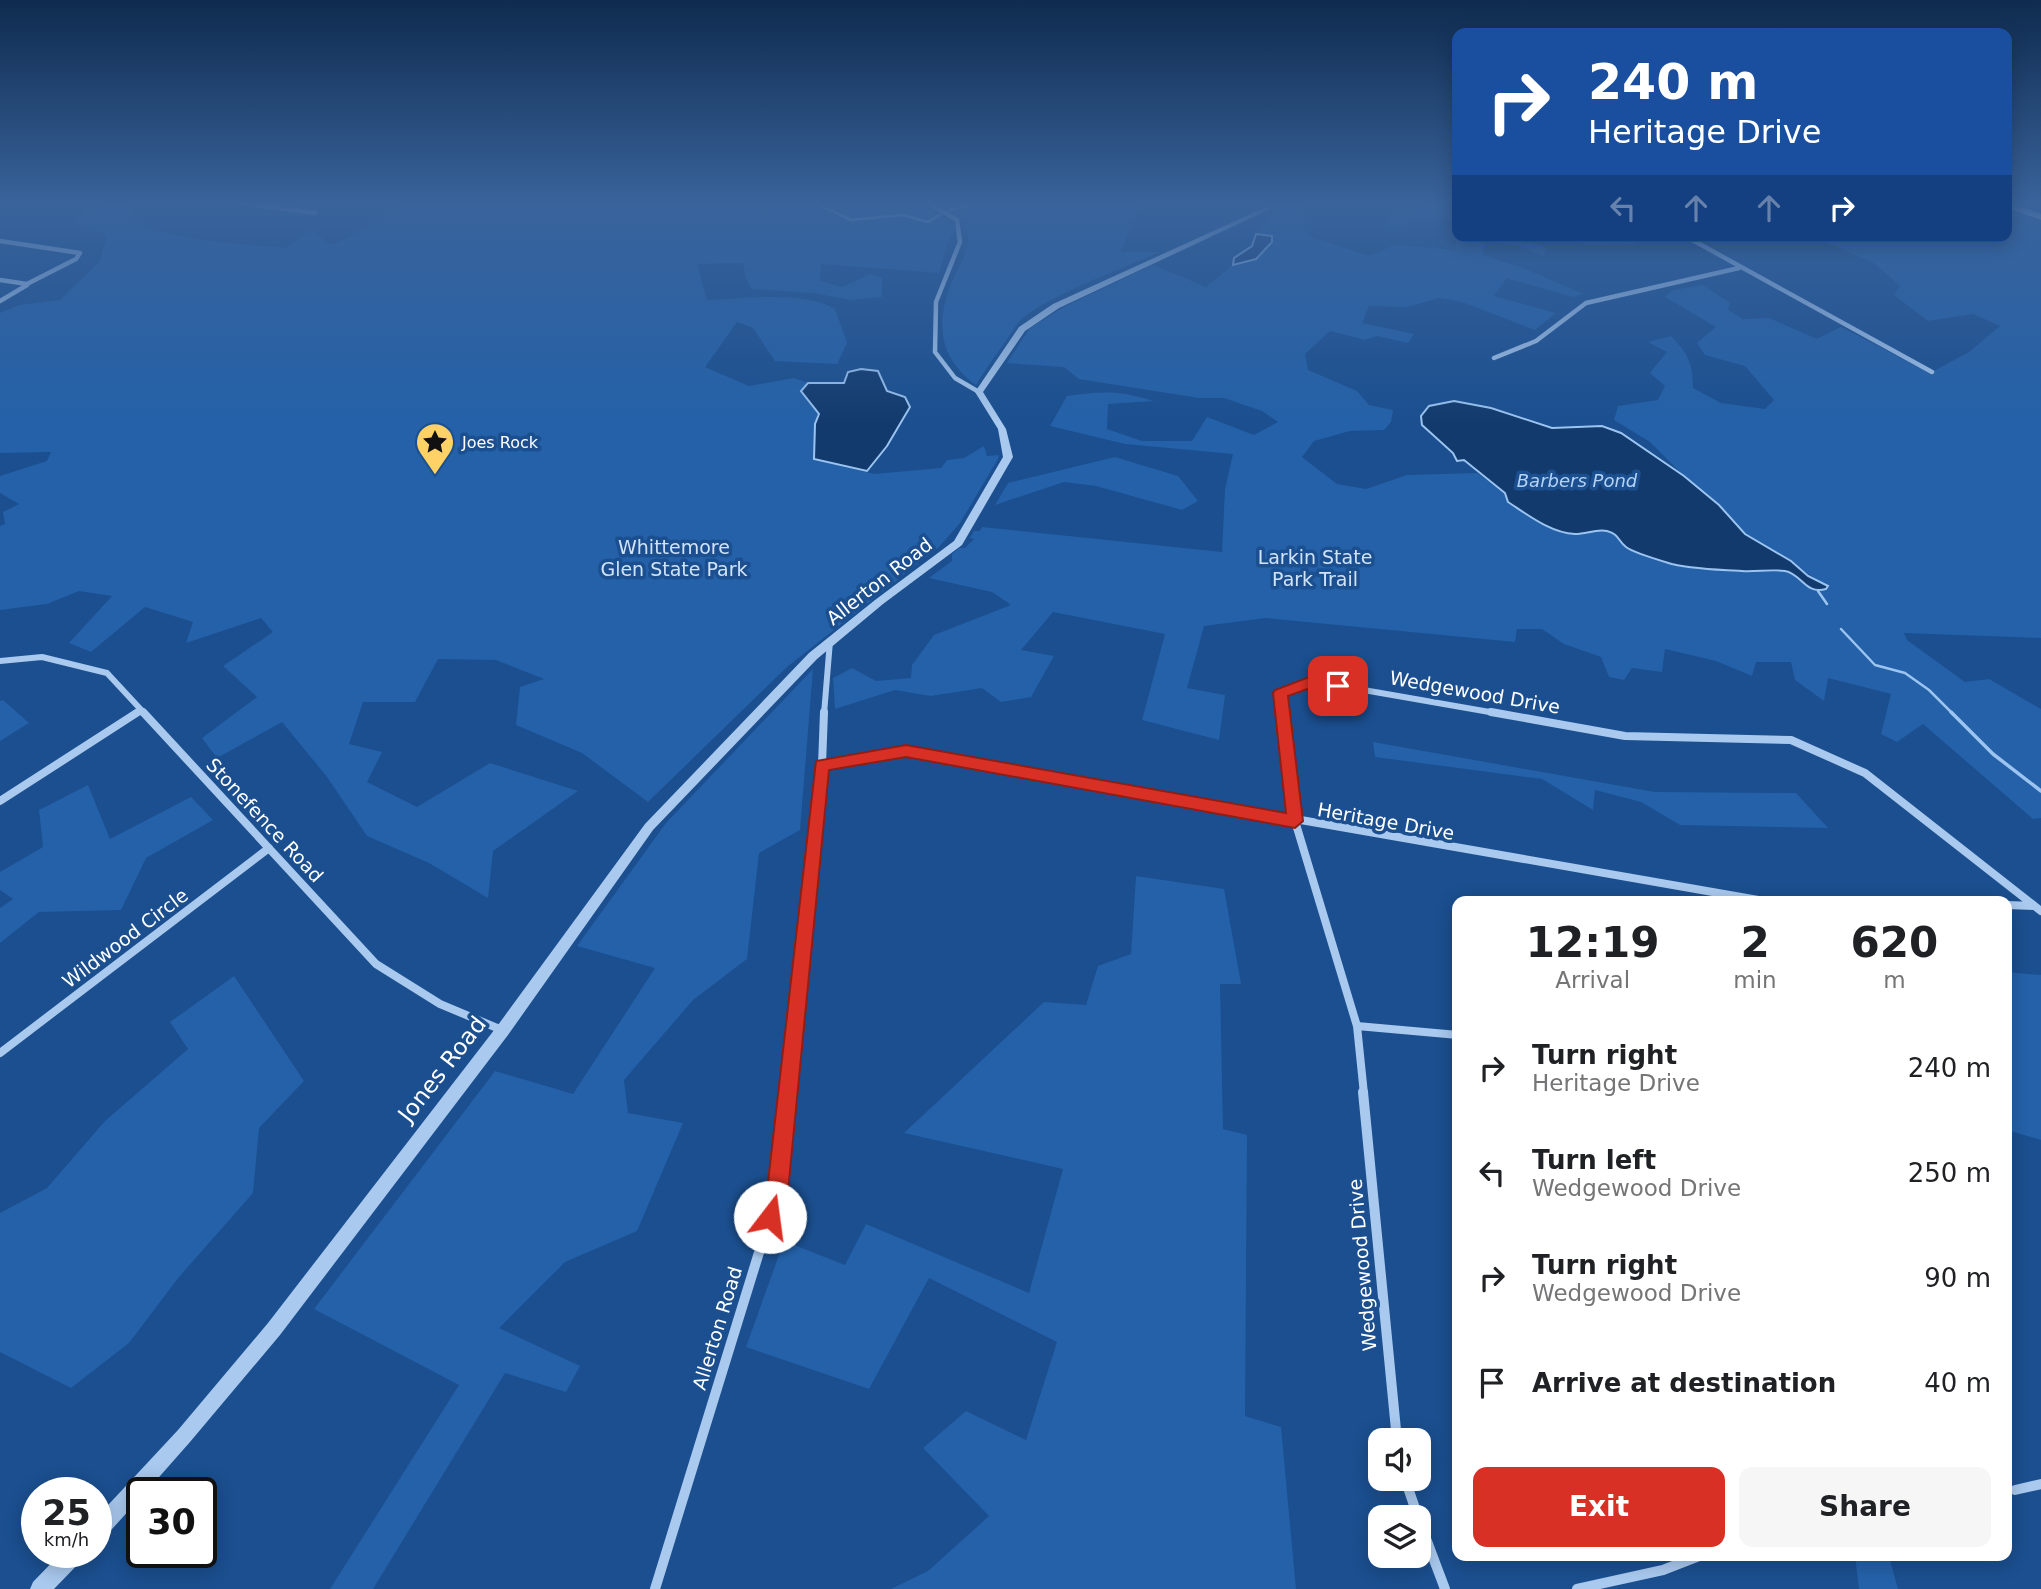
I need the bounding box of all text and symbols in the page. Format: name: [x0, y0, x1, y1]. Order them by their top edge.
text: 240 m: [1588, 54, 1758, 111]
icon: right: [1473, 56, 1564, 147]
text: Heritage Drive: [1588, 113, 1821, 151]
icon: left: [1604, 189, 1642, 227]
icon: ahead: [1677, 189, 1715, 227]
icon: ahead: [1750, 189, 1788, 227]
icon: right: [1823, 189, 1861, 227]
place icon: Joes Rock: [414, 421, 456, 476]
place label: Joes Rock: [461, 433, 539, 452]
water label: Barbers Pond: [1517, 470, 1638, 491]
street label: Allerton Road: [822, 533, 936, 629]
park label: Whittemore Glen State Park: [600, 536, 748, 580]
park label: Larkin State Park Trail: [1258, 546, 1372, 590]
pin: [1308, 656, 1368, 716]
street label: Wedgewood Drive: [1388, 666, 1562, 718]
icon: arrive: [1319, 667, 1357, 705]
street label: Stonefence Road: [202, 754, 328, 886]
street label: Heritage Drive: [1316, 798, 1456, 844]
street label: Wildwood Circle: [58, 884, 192, 992]
text: 12:19: [1526, 918, 1660, 967]
text: 2: [1740, 918, 1770, 967]
text: 620: [1851, 918, 1938, 967]
text: Arrival: [1555, 967, 1630, 993]
text: min: [1733, 967, 1777, 993]
text: m: [1883, 967, 1906, 993]
street label: Jones Road: [392, 1011, 491, 1128]
text: Turn right: [1532, 1040, 1677, 1070]
icon: right: [1473, 1049, 1511, 1087]
text: 240 m: [1908, 1053, 1991, 1083]
text: Heritage Drive: [1532, 1070, 1700, 1096]
text: Turn left: [1532, 1145, 1656, 1175]
icon: left: [1473, 1154, 1511, 1192]
text: 250 m: [1908, 1158, 1991, 1188]
text: Wedgewood Drive: [1532, 1175, 1741, 1201]
street label: Wedgewood Drive: [1344, 1178, 1380, 1352]
position arrow: [733, 1180, 807, 1254]
text: Turn right: [1532, 1250, 1677, 1280]
icon: right: [1473, 1259, 1511, 1297]
text: 90 m: [1924, 1263, 1991, 1293]
street label: Allerton Road: [688, 1264, 746, 1392]
text: Wedgewood Drive: [1532, 1280, 1741, 1306]
icon: arrive: [1473, 1364, 1511, 1402]
text: Arrive at destination: [1532, 1368, 1836, 1398]
text: 40 m: [1924, 1368, 1991, 1398]
map controls: [1368, 1428, 1431, 1568]
button: sound: [1368, 1428, 1431, 1491]
button: Exit: [1473, 1467, 1725, 1547]
button: Share: [1739, 1467, 1991, 1547]
speed limit sign: 30: [126, 1477, 217, 1568]
text: 25: [42, 1493, 91, 1533]
button: layers: [1368, 1505, 1431, 1568]
text: km/h: [44, 1529, 89, 1550]

